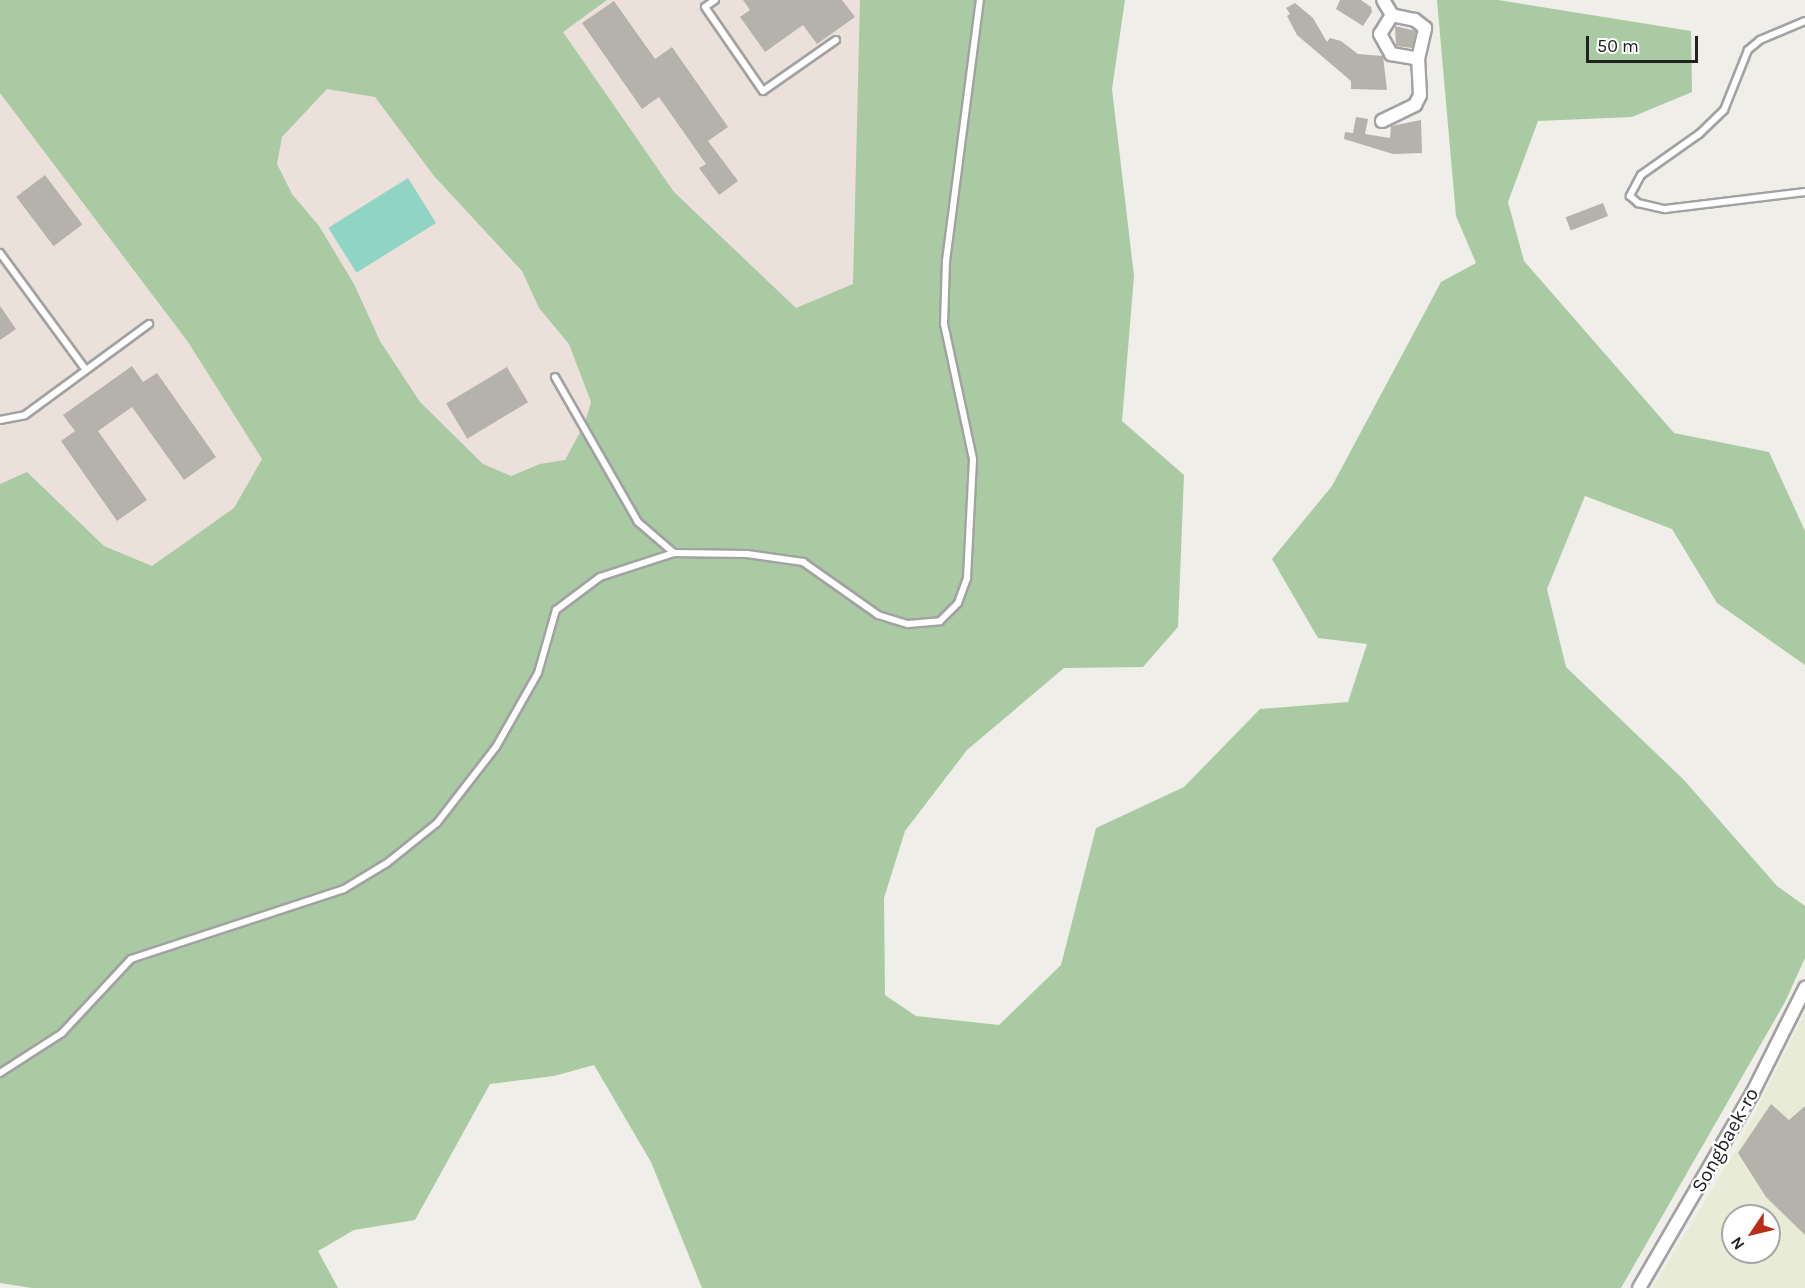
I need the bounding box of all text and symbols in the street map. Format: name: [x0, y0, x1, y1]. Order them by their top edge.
scale bar: [1589, 24, 1702, 62]
text: 50 m: [1597, 35, 1639, 57]
street label: Songbaek-ro: [1686, 1083, 1764, 1197]
north arrow: [1721, 1204, 1781, 1264]
text: N: [1726, 1233, 1749, 1254]

